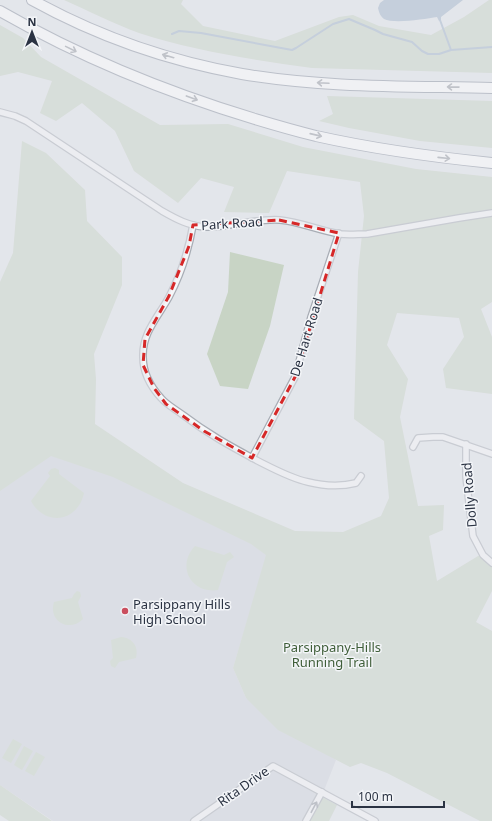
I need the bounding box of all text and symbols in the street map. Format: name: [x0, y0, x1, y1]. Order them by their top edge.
north arrow: [12, 12, 52, 52]
text: N: [28, 14, 36, 29]
one-way arrow: [65, 46, 77, 53]
one-way arrow: [161, 52, 174, 59]
one-way arrow: [317, 79, 330, 87]
one-way arrow: [447, 83, 460, 91]
one-way arrow: [185, 95, 198, 102]
one-way arrow: [309, 132, 322, 140]
one-way arrow: [437, 154, 450, 162]
street label: Park Road: [200, 212, 264, 234]
street label: De Hart Road: [285, 295, 327, 379]
street label: Dolly Road: [457, 462, 481, 528]
place label: Parsippany Hills High School: [133, 595, 230, 628]
marker: Parsippany Hills High School: [120, 606, 130, 616]
park label: Parsippany-Hills Running Trail: [283, 638, 381, 671]
street label: Rita Drive: [214, 762, 272, 810]
scale bar: [352, 783, 444, 809]
text: 100 m: [358, 788, 393, 805]
one-way arrow: [311, 801, 318, 813]

